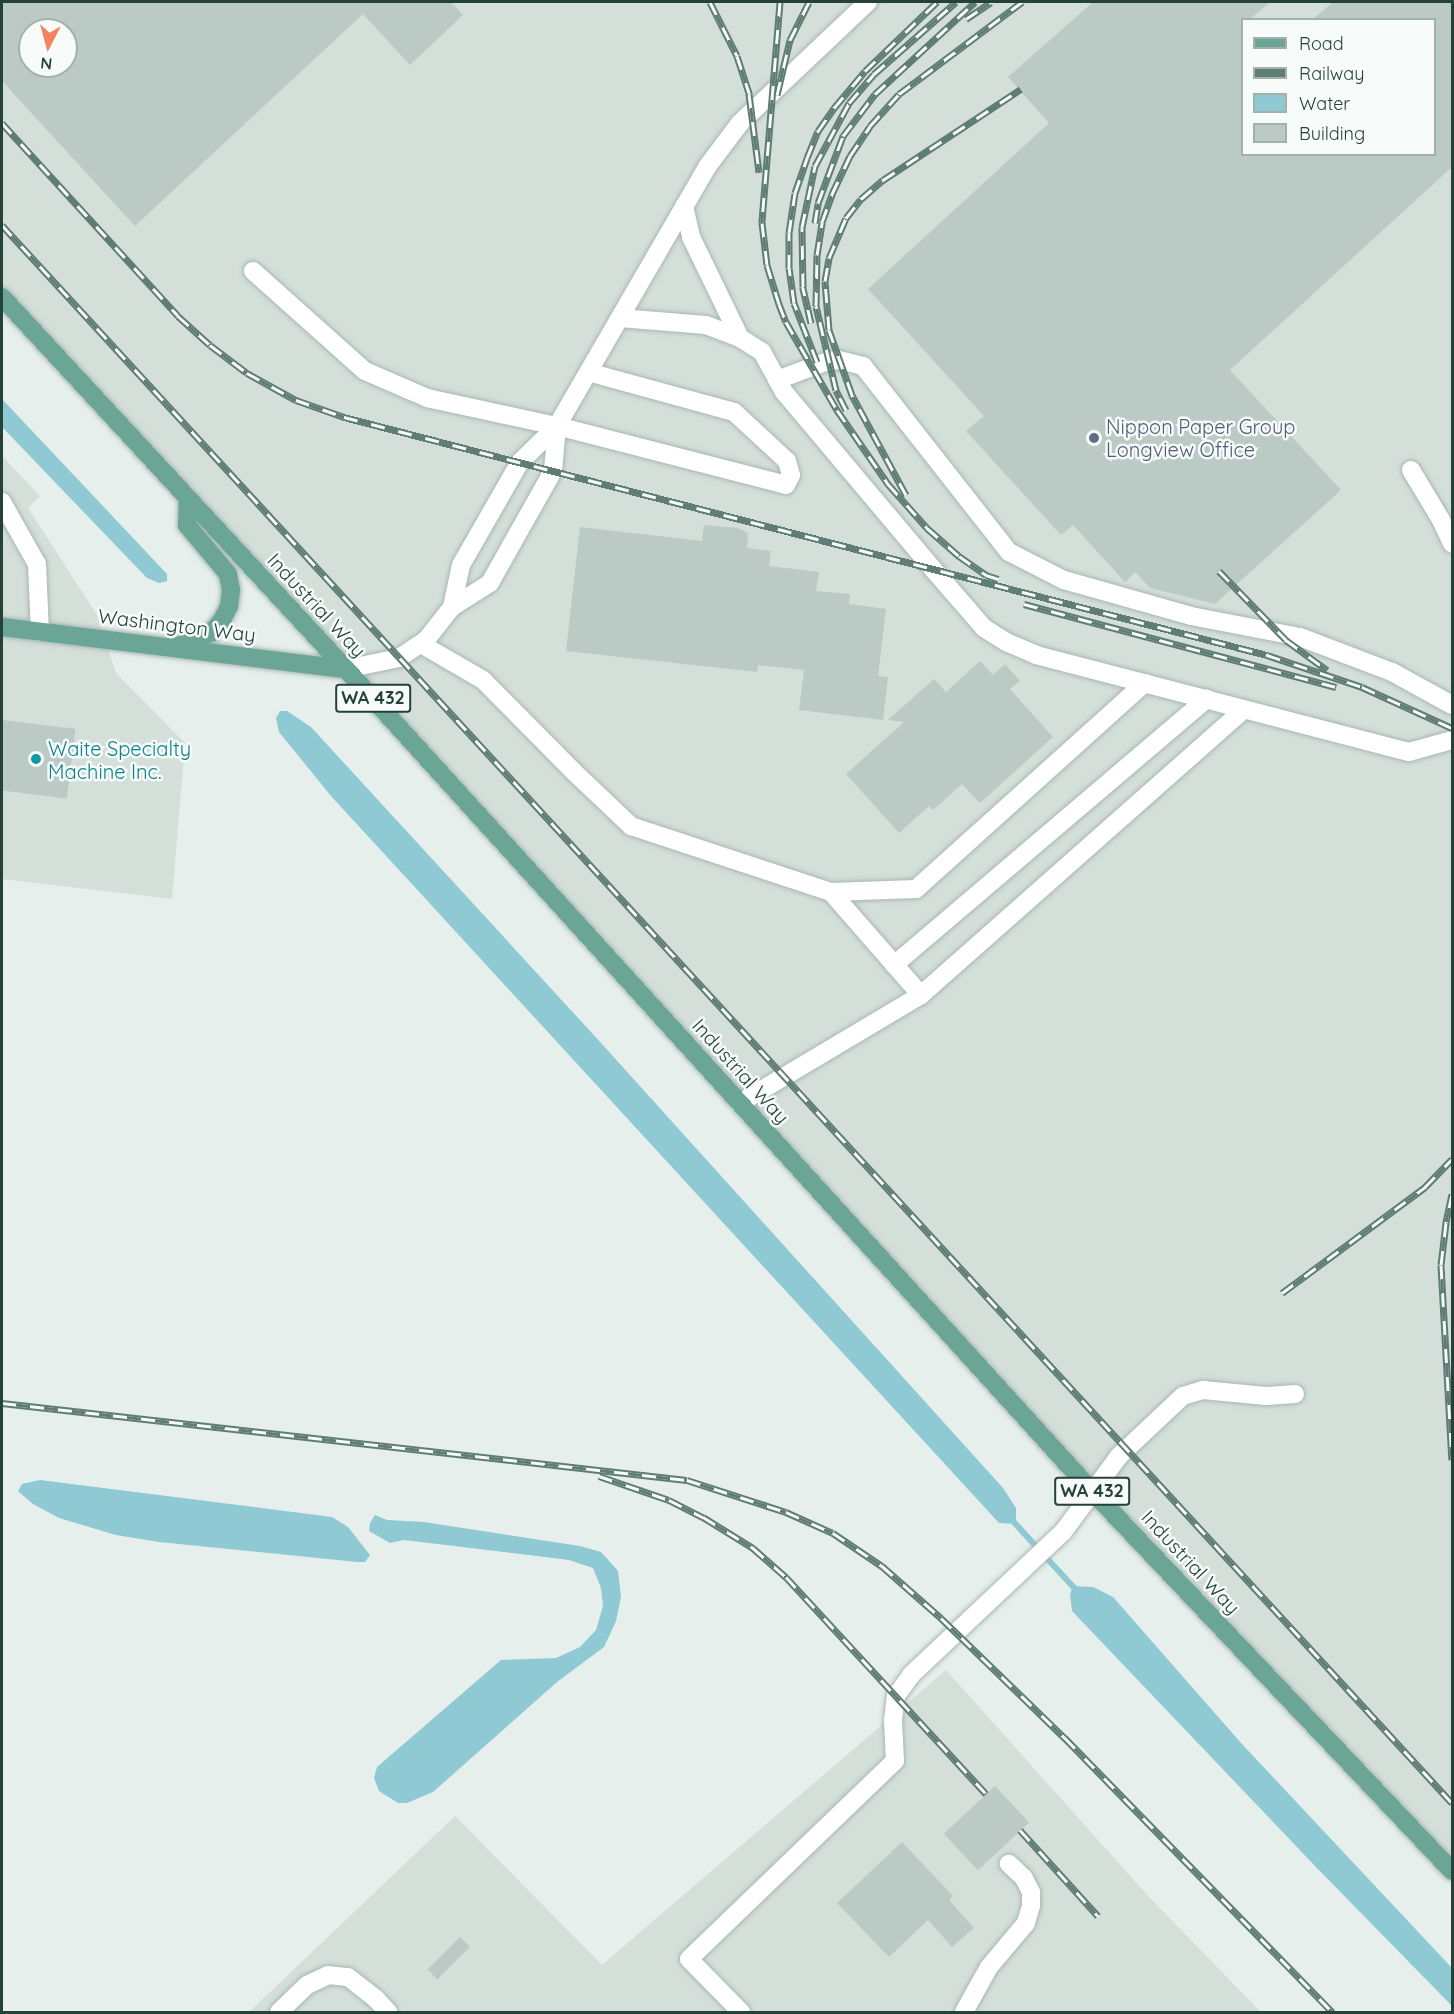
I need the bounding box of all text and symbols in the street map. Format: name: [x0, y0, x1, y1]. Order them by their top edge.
north arrow: [18, 18, 78, 78]
legend: [1241, 18, 1436, 156]
text: Road: [1299, 32, 1344, 55]
text: N: [39, 53, 53, 74]
text: Railway: [1299, 62, 1365, 85]
text: Water: [1299, 92, 1350, 115]
text: Building: [1299, 122, 1365, 145]
place label: Nippon Paper Group Longview Office: [1106, 414, 1295, 461]
marker: Nippon Paper Group Longview Office: [1087, 431, 1101, 445]
street label: Industrial Way: [263, 548, 371, 662]
street label: Washington Way: [97, 603, 257, 647]
road number: WA 432: [334, 683, 412, 713]
place label: Waite Specialty Machine Inc.: [48, 736, 191, 783]
marker: Waite Specialty Machine Inc.: [29, 752, 43, 766]
street label: Industrial Way: [687, 1013, 795, 1129]
road number: WA 432: [1053, 1476, 1131, 1506]
street label: Industrial Way: [1137, 1505, 1245, 1619]

